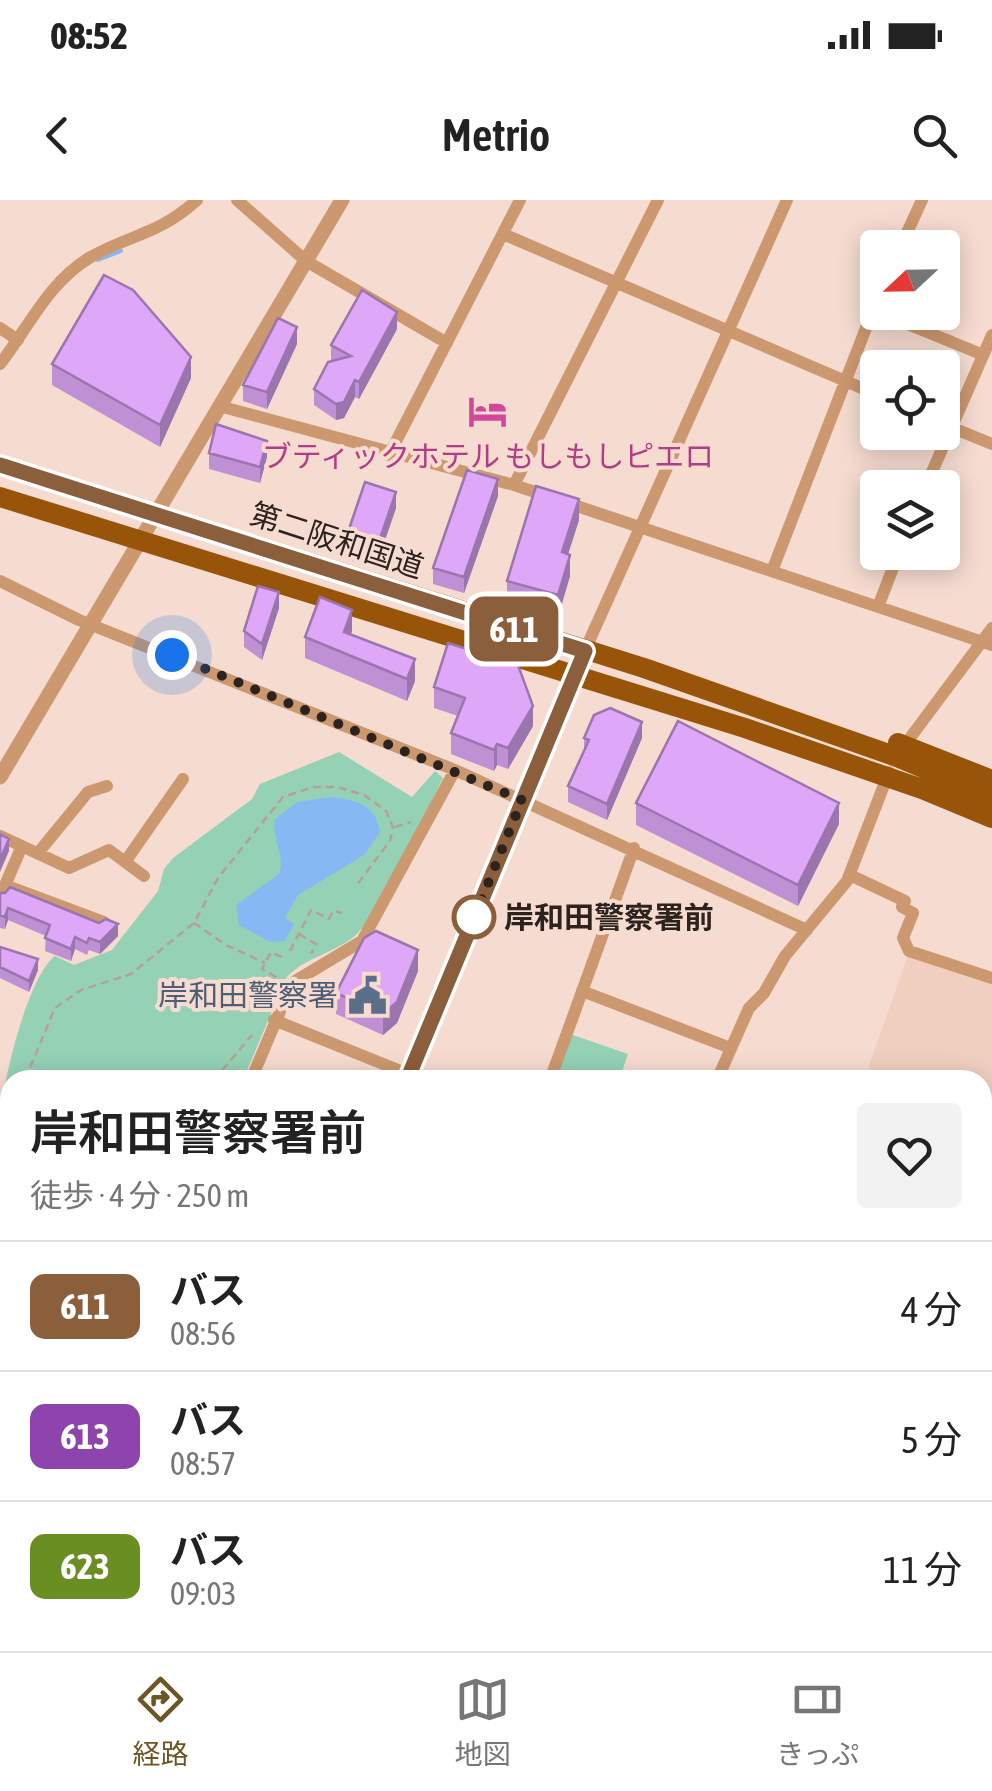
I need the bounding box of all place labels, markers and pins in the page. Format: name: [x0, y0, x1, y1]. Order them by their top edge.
hotel icon: ブティックホテル もしもしピエロ: [467, 391, 509, 433]
place label: ブティックホテル もしもしピエロ: [262, 439, 714, 473]
marker: 岸和田警察署前: [453, 896, 495, 938]
place label: 岸和田警察署前: [504, 900, 714, 934]
public building icon: 岸和田警察署: [347, 974, 389, 1016]
place label: 岸和田警察署: [158, 978, 338, 1012]

